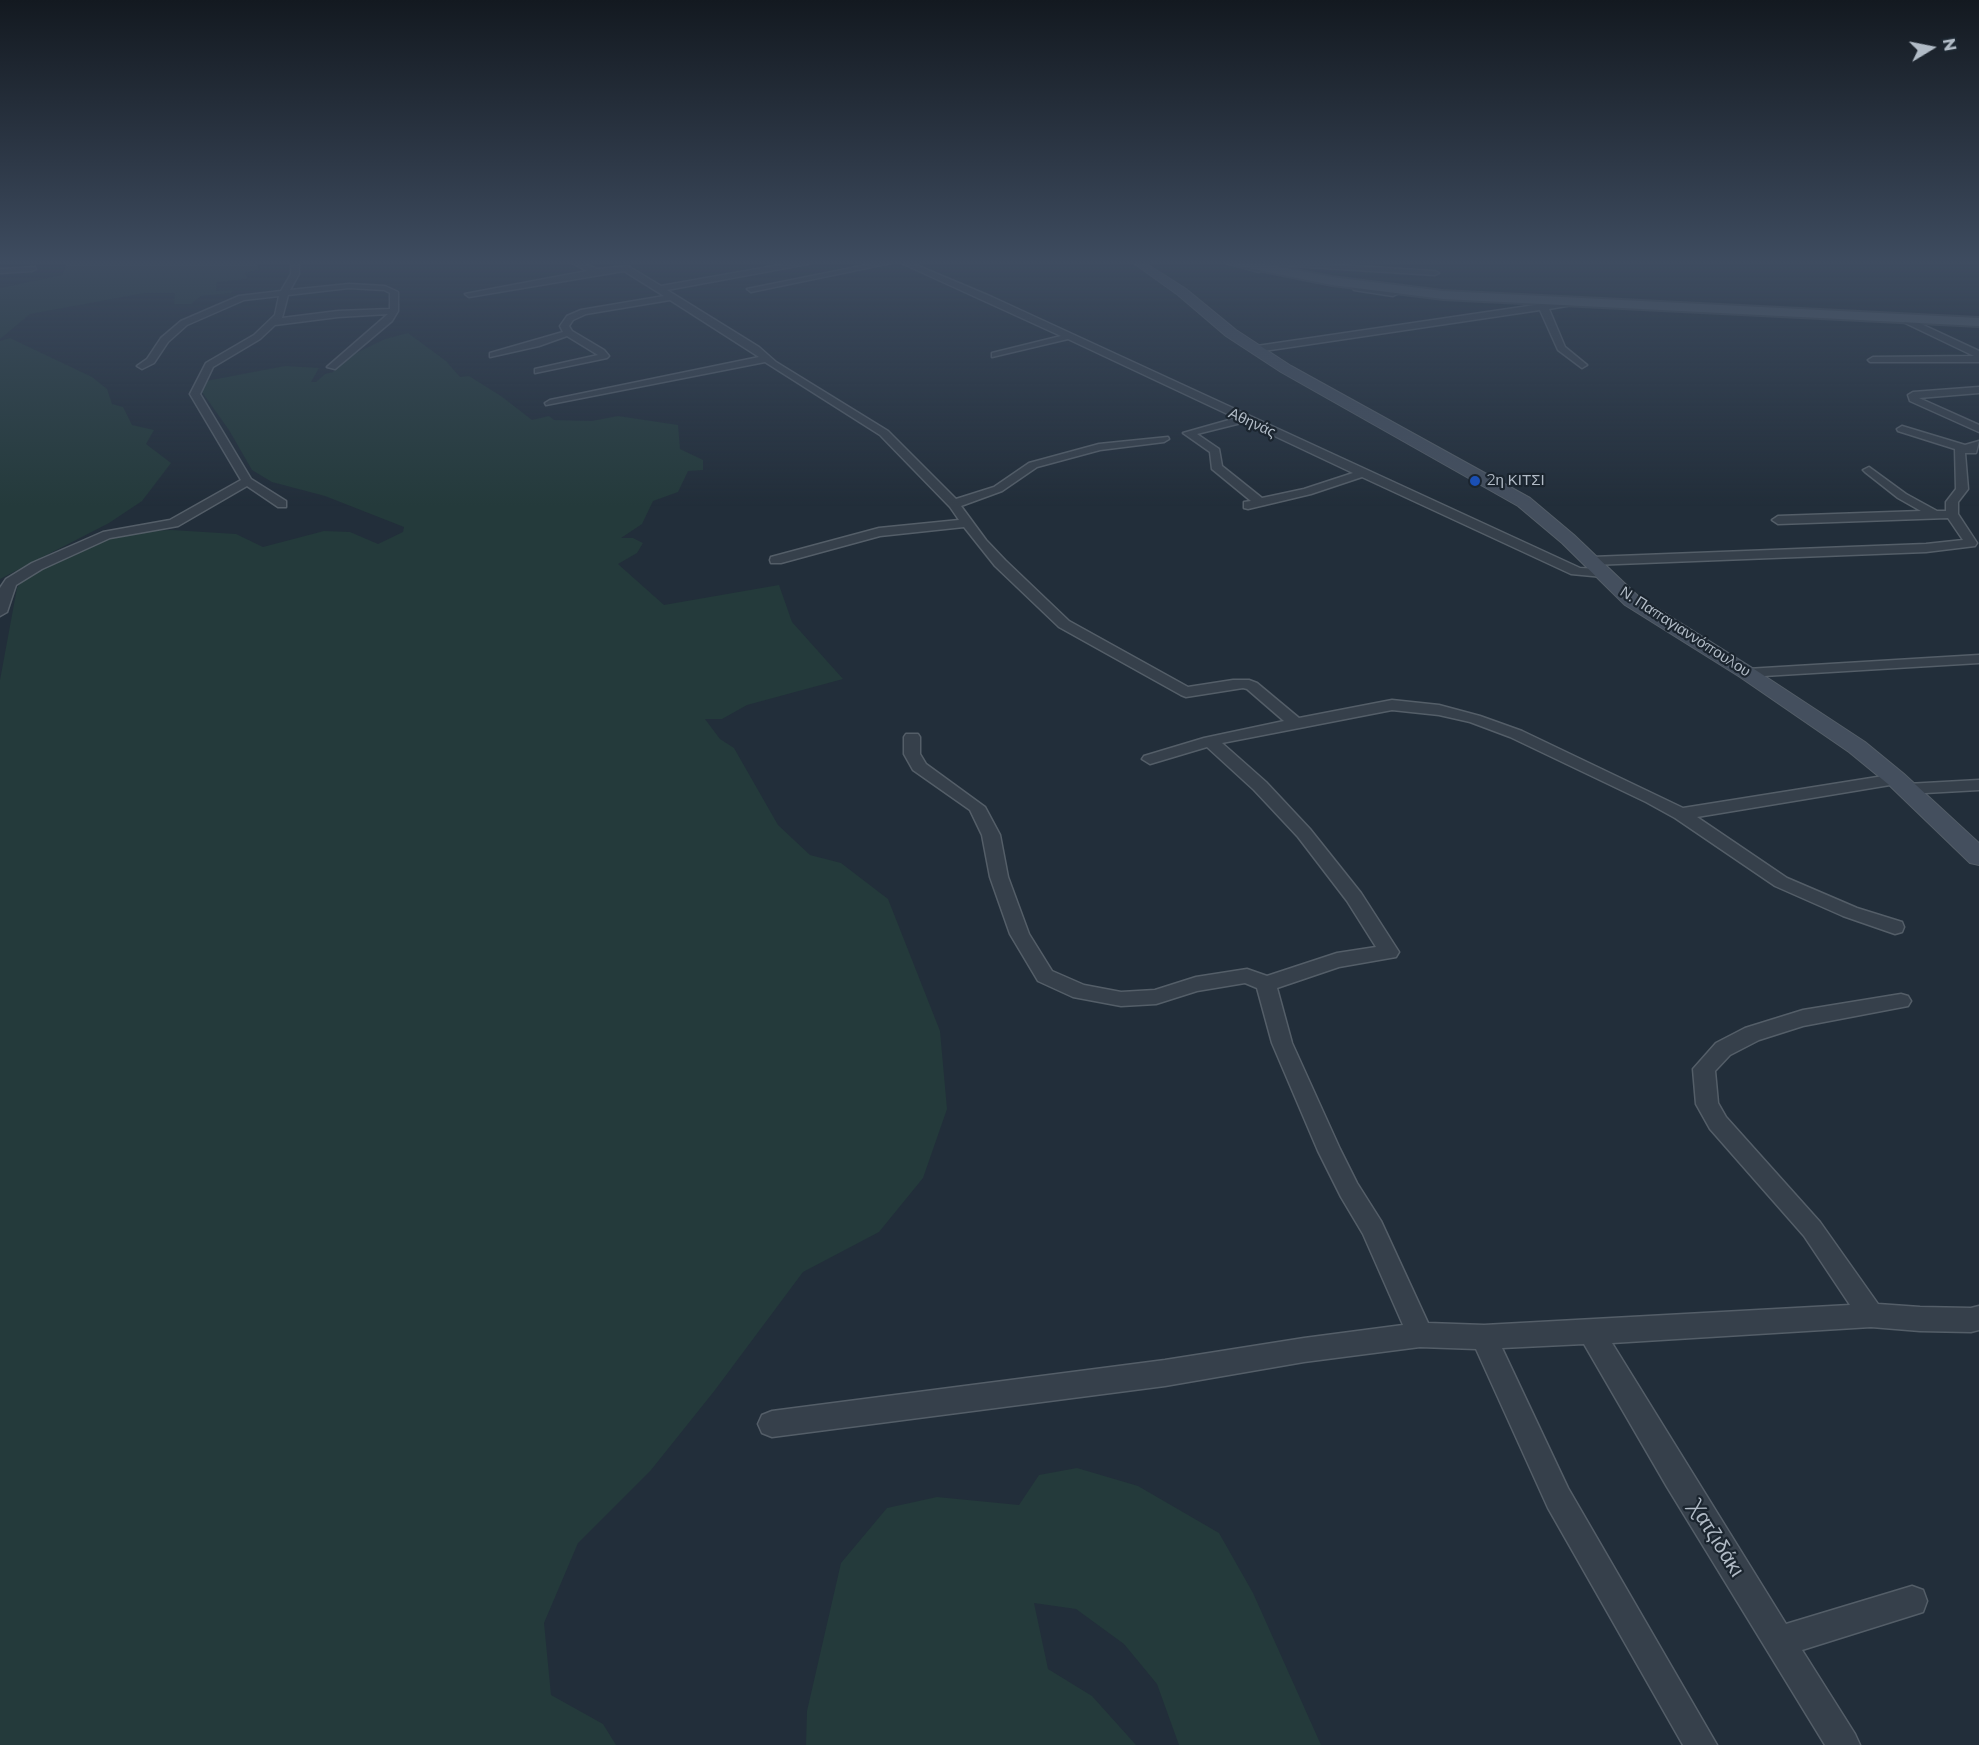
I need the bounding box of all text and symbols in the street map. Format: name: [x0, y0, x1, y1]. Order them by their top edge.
north arrow: [1901, 18, 1961, 78]
text: N: [1939, 37, 1960, 53]
street label: Αθηνάς: [1225, 404, 1279, 442]
place label: 2η ΚΙΤΣΙ: [1487, 472, 1545, 490]
marker: 2η ΚΙΤΣΙ: [1468, 474, 1482, 488]
street label: Ν. Παπαγιαννόπουλου: [1616, 583, 1754, 681]
street label: Χατζιδάκι: [1683, 1497, 1749, 1581]

